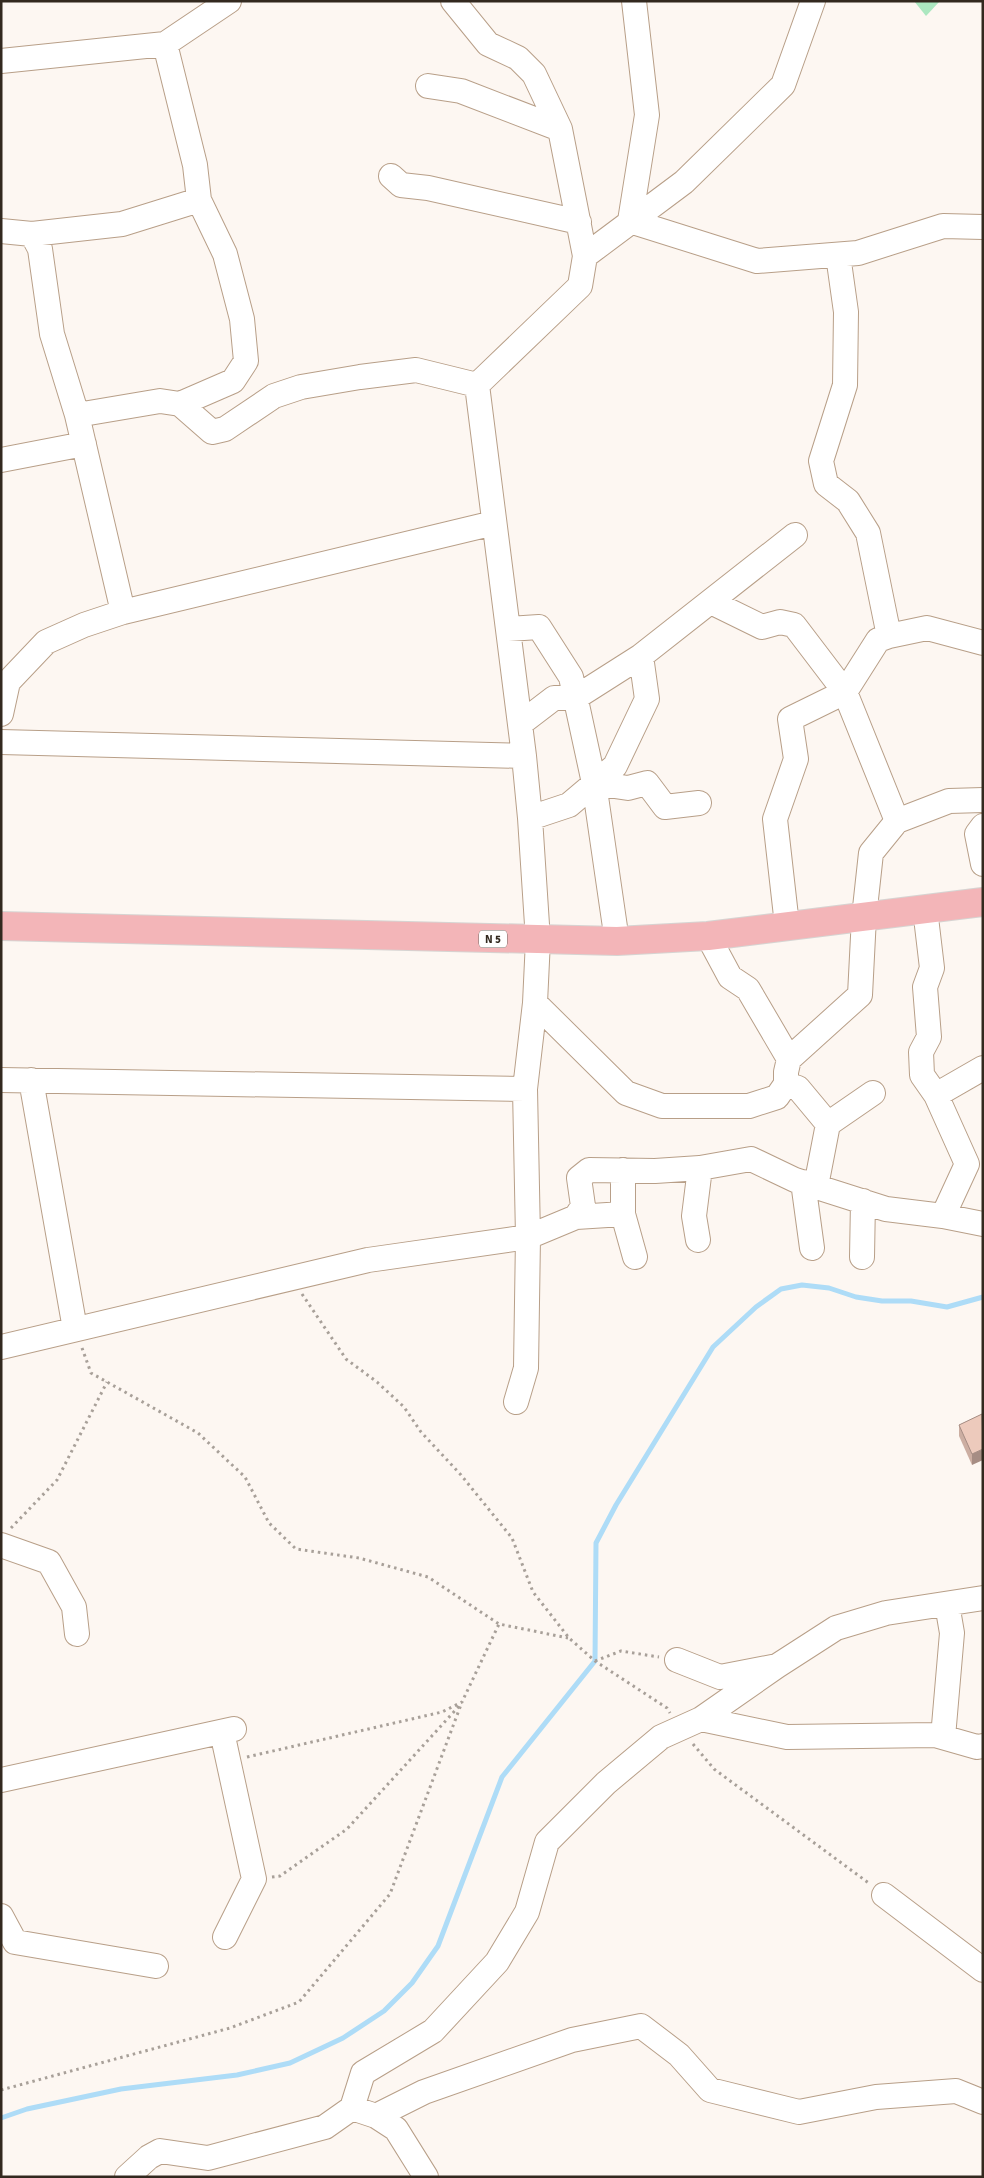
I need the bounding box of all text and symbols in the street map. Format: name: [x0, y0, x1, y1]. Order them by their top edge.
road number: N 5: [479, 931, 507, 948]

